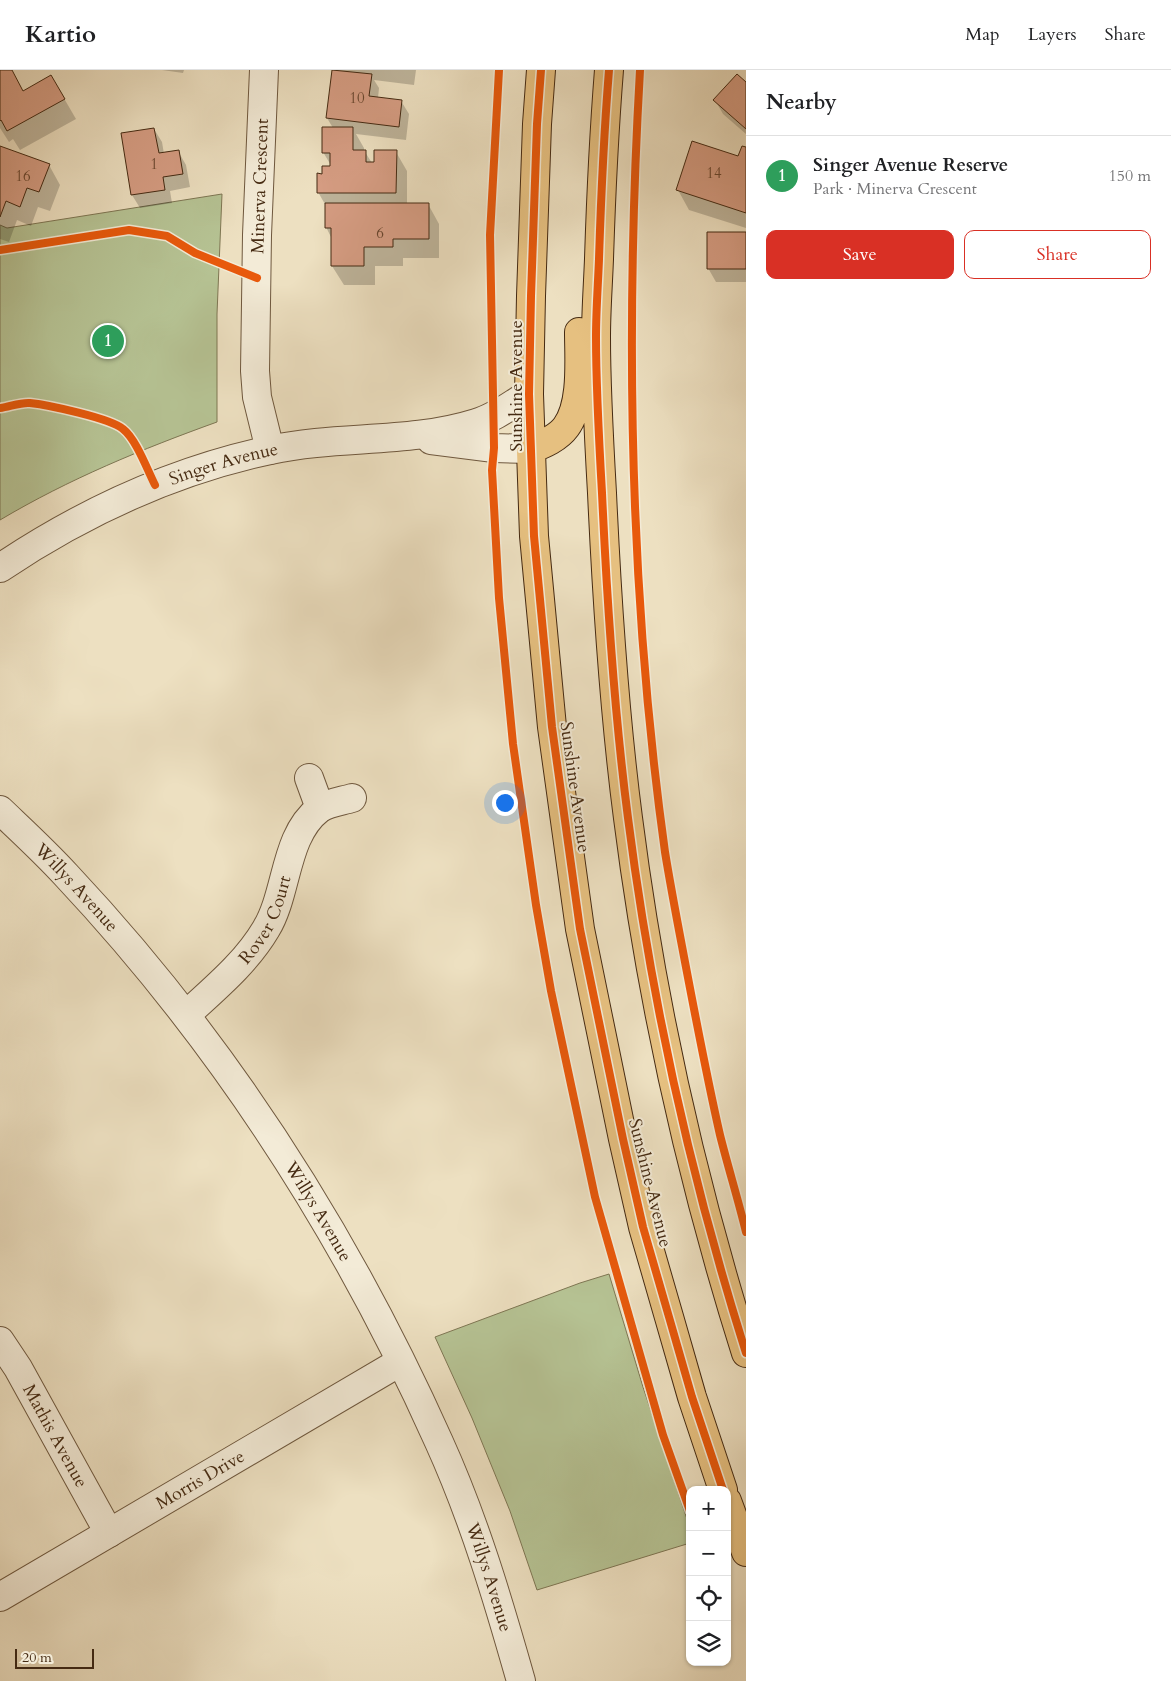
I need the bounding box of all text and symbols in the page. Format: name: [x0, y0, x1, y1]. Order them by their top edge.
text: Kartio: [25, 18, 96, 51]
text: Map: [965, 22, 1000, 47]
text: Layers: [1028, 22, 1077, 47]
text: Share: [1105, 22, 1146, 47]
house number: 10: [349, 88, 365, 108]
text: Nearby: [766, 88, 837, 117]
street label: Minerva Crescent: [245, 118, 275, 254]
text: Singer Avenue Reserve: [813, 152, 1008, 178]
house number: 1: [150, 154, 158, 174]
house number: 14: [706, 163, 722, 183]
text: 1: [778, 165, 786, 187]
text: 150 m: [1109, 165, 1151, 187]
house number: 16: [15, 166, 31, 186]
text: Park · Minerva Crescent: [813, 178, 977, 200]
house number: 6: [376, 223, 384, 243]
button: Save: [766, 230, 954, 279]
button: Share: [964, 230, 1151, 279]
street label: Sunshine Avenue: [504, 320, 529, 452]
pin: 1: [92, 322, 124, 360]
street label: Singer Avenue: [165, 436, 280, 491]
street label: Sunshine Avenue: [553, 720, 597, 854]
your location: [492, 790, 518, 816]
street label: Willys Avenue: [28, 837, 124, 937]
street label: Rover Court: [233, 873, 297, 969]
street label: Sunshine Avenue: [622, 1116, 678, 1250]
street label: Willys Avenue: [278, 1155, 358, 1266]
street label: Mathis Avenue: [17, 1380, 94, 1492]
street label: Morris Drive: [151, 1444, 249, 1515]
map controls: [686, 1486, 731, 1666]
button: +: [686, 1486, 731, 1531]
street label: Willys Avenue: [460, 1519, 519, 1635]
button: −: [686, 1531, 731, 1576]
button: locate: [686, 1576, 731, 1621]
button: layers: [686, 1621, 731, 1666]
scale bar: [15, 1646, 94, 1669]
text: 20 m: [22, 1648, 52, 1667]

